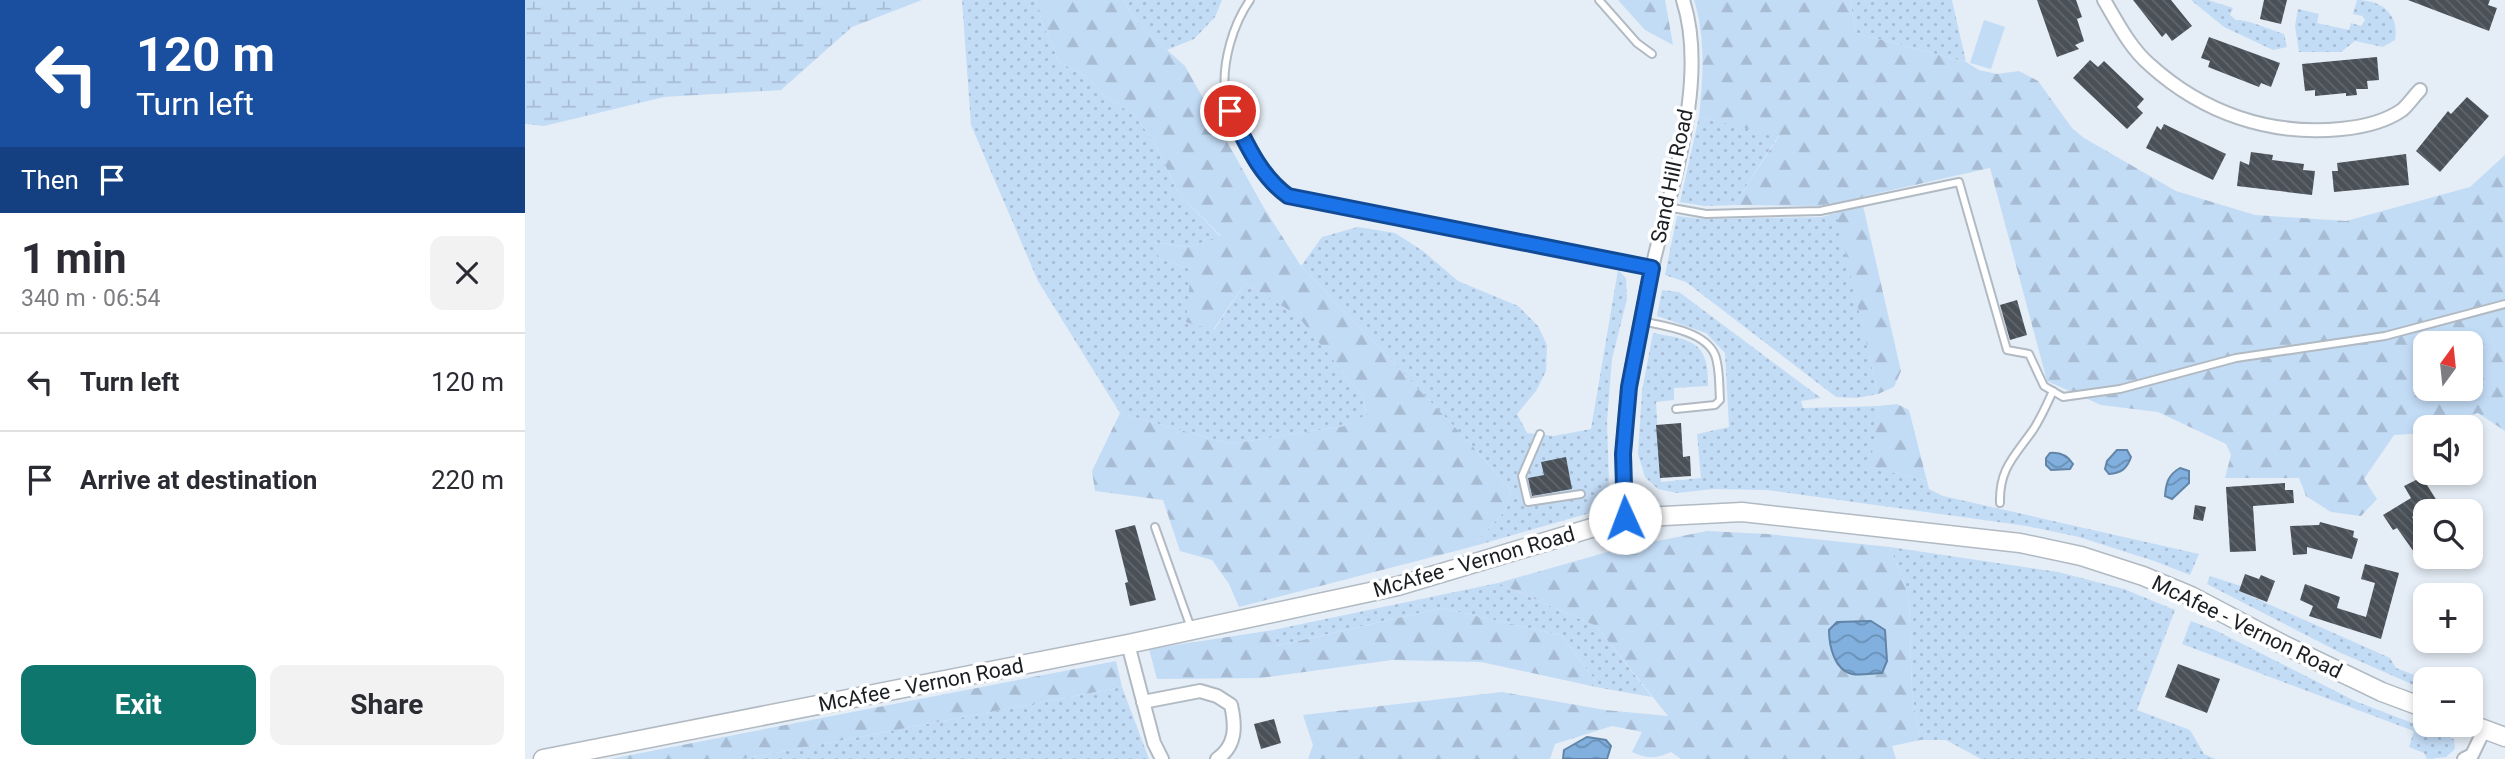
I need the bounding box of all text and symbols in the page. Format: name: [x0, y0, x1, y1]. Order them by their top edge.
text: 120 m: [136, 26, 275, 83]
icon: left: [21, 28, 112, 119]
pin: [1200, 81, 1260, 141]
text: Turn left: [136, 85, 254, 123]
icon: arrive: [1211, 92, 1249, 130]
street label: Sand Hill Road: [1646, 107, 1698, 245]
icon: arrive: [93, 161, 131, 199]
text: Then: [21, 165, 79, 195]
text: 1 min: [21, 234, 127, 283]
button: close: [430, 236, 504, 310]
text: 340 m · 06:54: [21, 285, 160, 312]
north arrow: [2413, 331, 2483, 401]
map controls: [2413, 331, 2483, 737]
icon: left: [21, 363, 59, 401]
text: Turn left: [80, 367, 179, 397]
text: 120 m: [431, 367, 504, 397]
button: sound: [2413, 415, 2483, 485]
icon: arrive: [21, 461, 59, 499]
text: Arrive at destination: [80, 465, 317, 495]
text: 220 m: [431, 465, 504, 495]
position arrow: [1588, 481, 1662, 555]
button: search: [2413, 499, 2483, 569]
street label: McAfee - Vernon Road: [1371, 522, 1577, 602]
street label: McAfee - Vernon Road: [2148, 571, 2346, 683]
button: +: [2413, 583, 2483, 653]
street label: McAfee - Vernon Road: [816, 653, 1026, 717]
button: Exit: [21, 665, 256, 745]
button: Share: [270, 665, 504, 745]
button: −: [2413, 667, 2483, 737]

